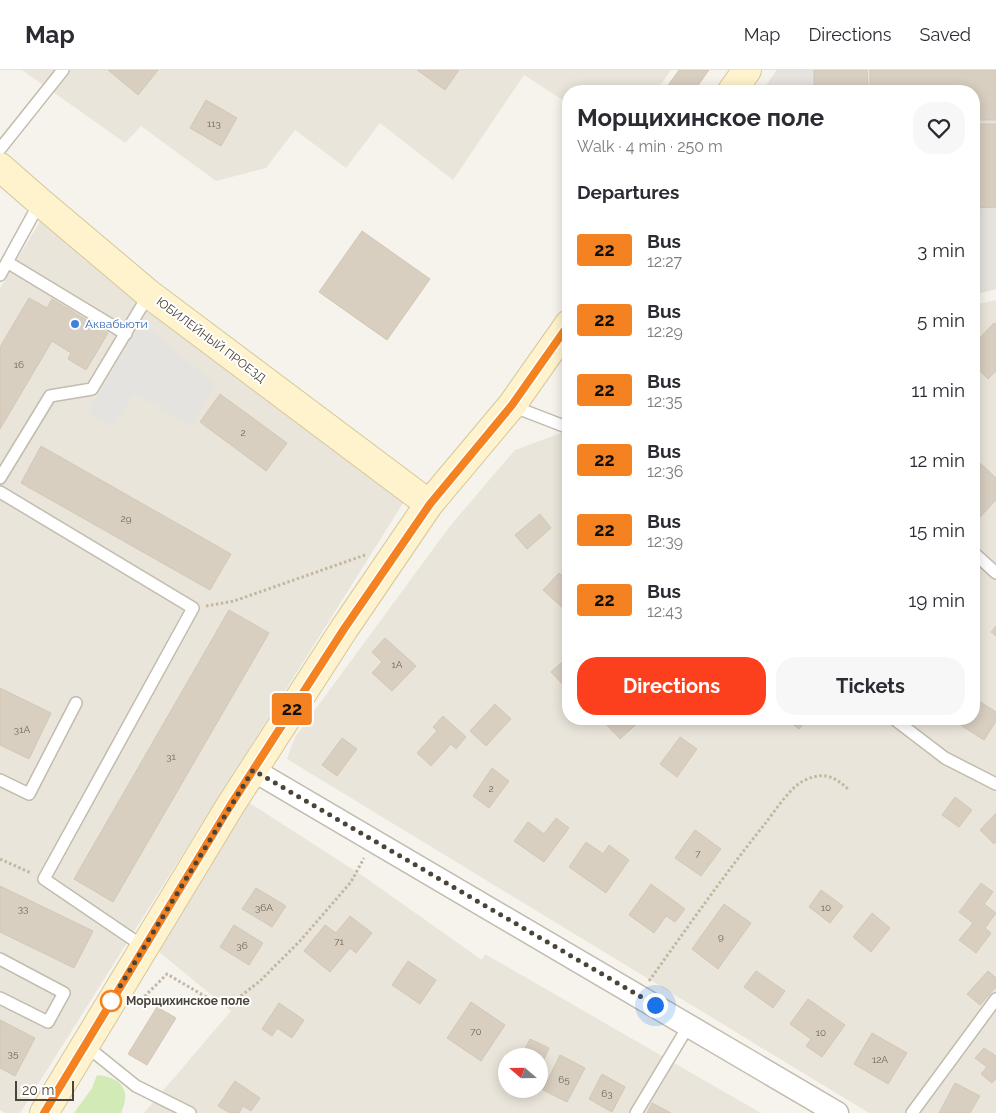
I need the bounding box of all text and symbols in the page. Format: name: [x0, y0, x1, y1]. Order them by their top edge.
text: Map: [25, 20, 75, 49]
text: Map: [744, 24, 780, 45]
text: Directions: [808, 24, 892, 45]
text: Saved: [920, 24, 971, 45]
button: heart: [913, 102, 965, 154]
text: Морщихинское поле: [577, 103, 824, 132]
house number: 113: [207, 118, 221, 129]
text: Walk · 4 min · 250 m: [577, 137, 723, 156]
text: Departures: [577, 181, 679, 203]
text: Bus: [647, 230, 681, 252]
text: 22: [594, 239, 615, 260]
text: 3 min: [917, 239, 965, 261]
text: 12:27: [647, 252, 682, 271]
street label: ЮБИЛЕЙНЫЙ ПРОЕЗД: [154, 294, 268, 386]
text: Bus: [647, 300, 681, 322]
text: 22: [594, 309, 615, 330]
text: 5 min: [917, 309, 965, 331]
place label: Аквабьюти: [85, 317, 148, 331]
marker: Аквабьюти: [69, 318, 81, 330]
text: 12:29: [647, 322, 683, 341]
house number: 16: [14, 359, 24, 370]
text: Bus: [647, 370, 681, 392]
text: 22: [594, 379, 615, 400]
text: 11 min: [911, 379, 965, 401]
text: 12:35: [647, 392, 682, 411]
house number: 2: [240, 427, 246, 438]
text: Bus: [647, 440, 681, 462]
text: 22: [594, 449, 615, 470]
text: 12 min: [909, 449, 965, 471]
text: 12:36: [647, 462, 683, 481]
text: Bus: [647, 510, 681, 532]
house number: 29: [120, 513, 132, 524]
text: 22: [594, 519, 615, 540]
text: 15 min: [909, 519, 965, 541]
text: 12:39: [647, 532, 683, 551]
text: Bus: [647, 580, 681, 602]
text: 22: [594, 589, 615, 610]
text: 19 min: [908, 589, 965, 611]
text: 12:43: [647, 602, 682, 621]
button: Directions: [577, 657, 766, 715]
button: Tickets: [776, 657, 965, 715]
house number: 1А: [391, 659, 403, 670]
line badge: 22: [270, 693, 314, 725]
text: 22: [282, 698, 302, 719]
house number: 31А: [14, 724, 30, 735]
house number: 31: [166, 751, 177, 762]
house number: 2: [488, 783, 494, 794]
house number: 7: [695, 848, 701, 859]
house number: 36А: [255, 902, 273, 913]
house number: 10: [821, 902, 831, 913]
house number: 33: [18, 903, 28, 914]
house number: 9: [718, 931, 724, 942]
house number: 71: [334, 936, 345, 947]
house number: 36: [236, 940, 248, 951]
marker: Морщихинское поле: [100, 990, 122, 1012]
your location: [643, 993, 668, 1018]
place label: Морщихинское поле: [126, 994, 250, 1008]
house number: 70: [470, 1026, 482, 1037]
house number: 10: [816, 1027, 826, 1038]
house number: 35: [8, 1048, 19, 1059]
north arrow: [498, 1048, 548, 1098]
map controls: [498, 1048, 548, 1098]
house number: 12А: [872, 1054, 888, 1065]
house number: 65: [558, 1074, 570, 1085]
scale bar: [15, 1078, 74, 1101]
text: 20 m: [22, 1082, 54, 1098]
house number: 63: [601, 1088, 613, 1099]

